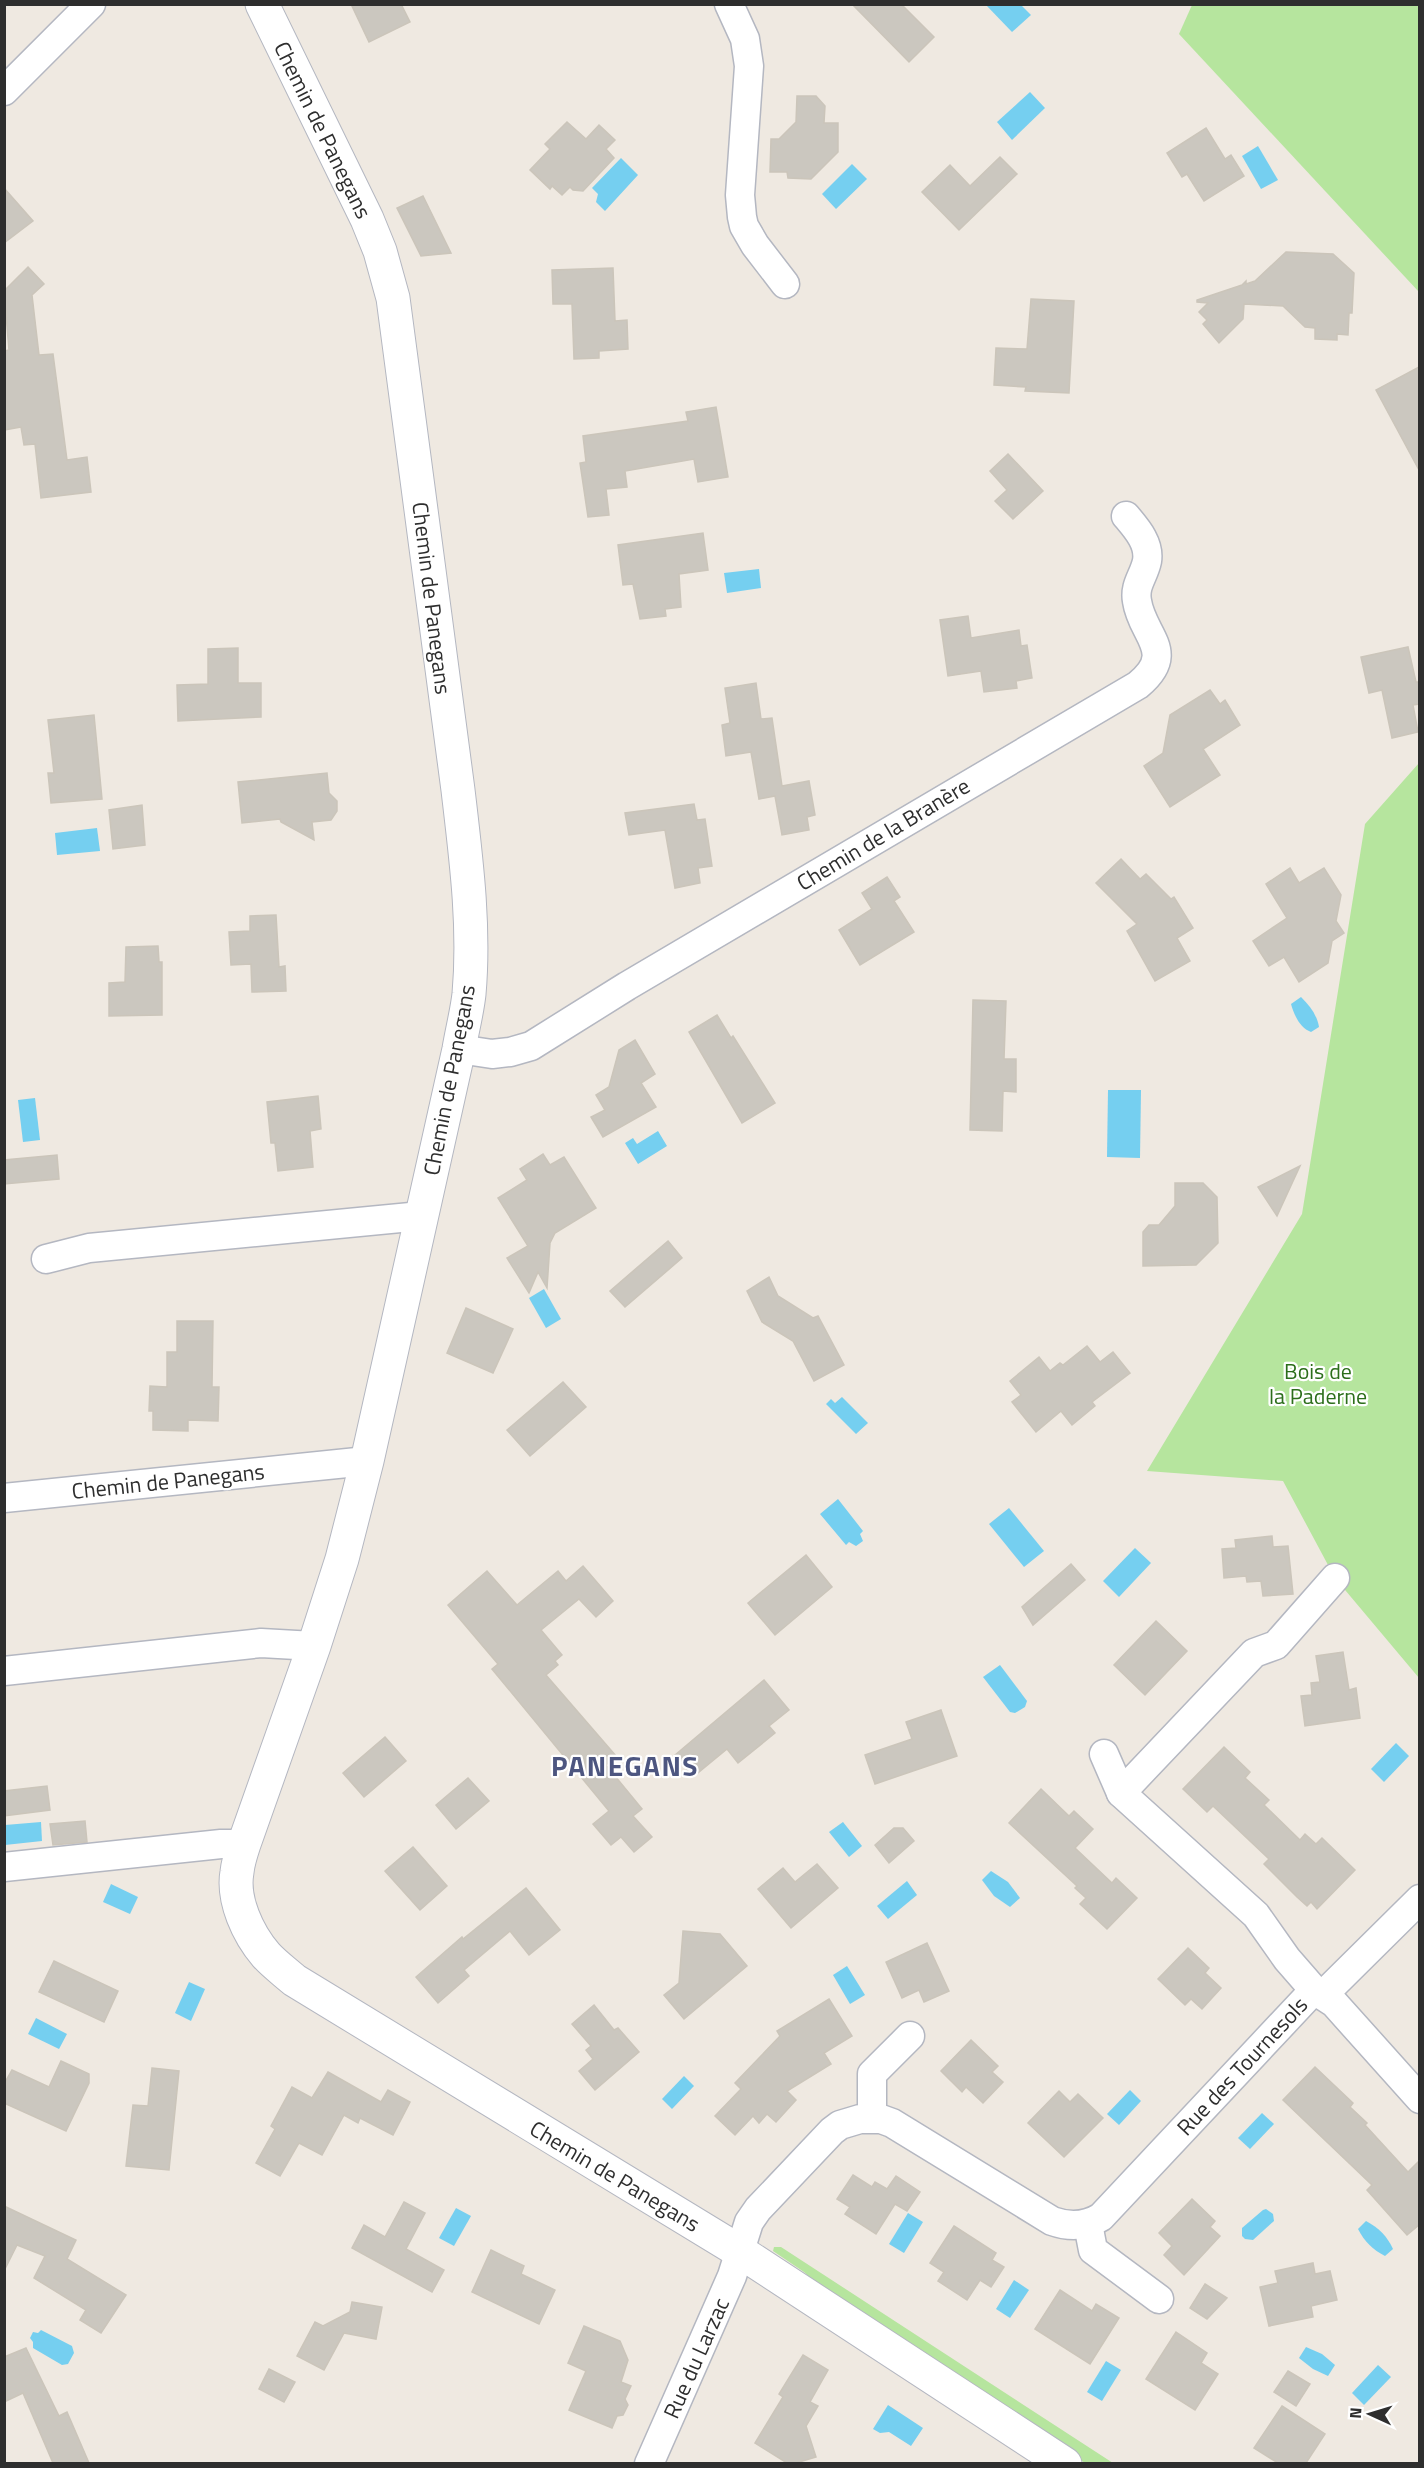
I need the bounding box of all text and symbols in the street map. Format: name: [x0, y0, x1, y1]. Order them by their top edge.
street label: Chemin de Panegans: [265, 36, 381, 224]
street label: Chemin de Panegans: [403, 500, 461, 696]
street label: Chemin de la Branère: [790, 769, 976, 899]
street label: Chemin de Panegans: [414, 982, 484, 1178]
park label: Bois de la Paderne: [1269, 1354, 1367, 1413]
street label: Chemin de Panegans: [70, 1454, 266, 1508]
district label: PANEGANS: [551, 1744, 699, 1787]
street label: Rue des Tournesols: [1168, 1989, 1316, 2143]
street label: Chemin de Panegans: [523, 2112, 707, 2240]
street label: Rue du Larzac: [654, 2292, 738, 2424]
north arrow: [1340, 2384, 1400, 2444]
text: N: [1343, 2407, 1367, 2419]

